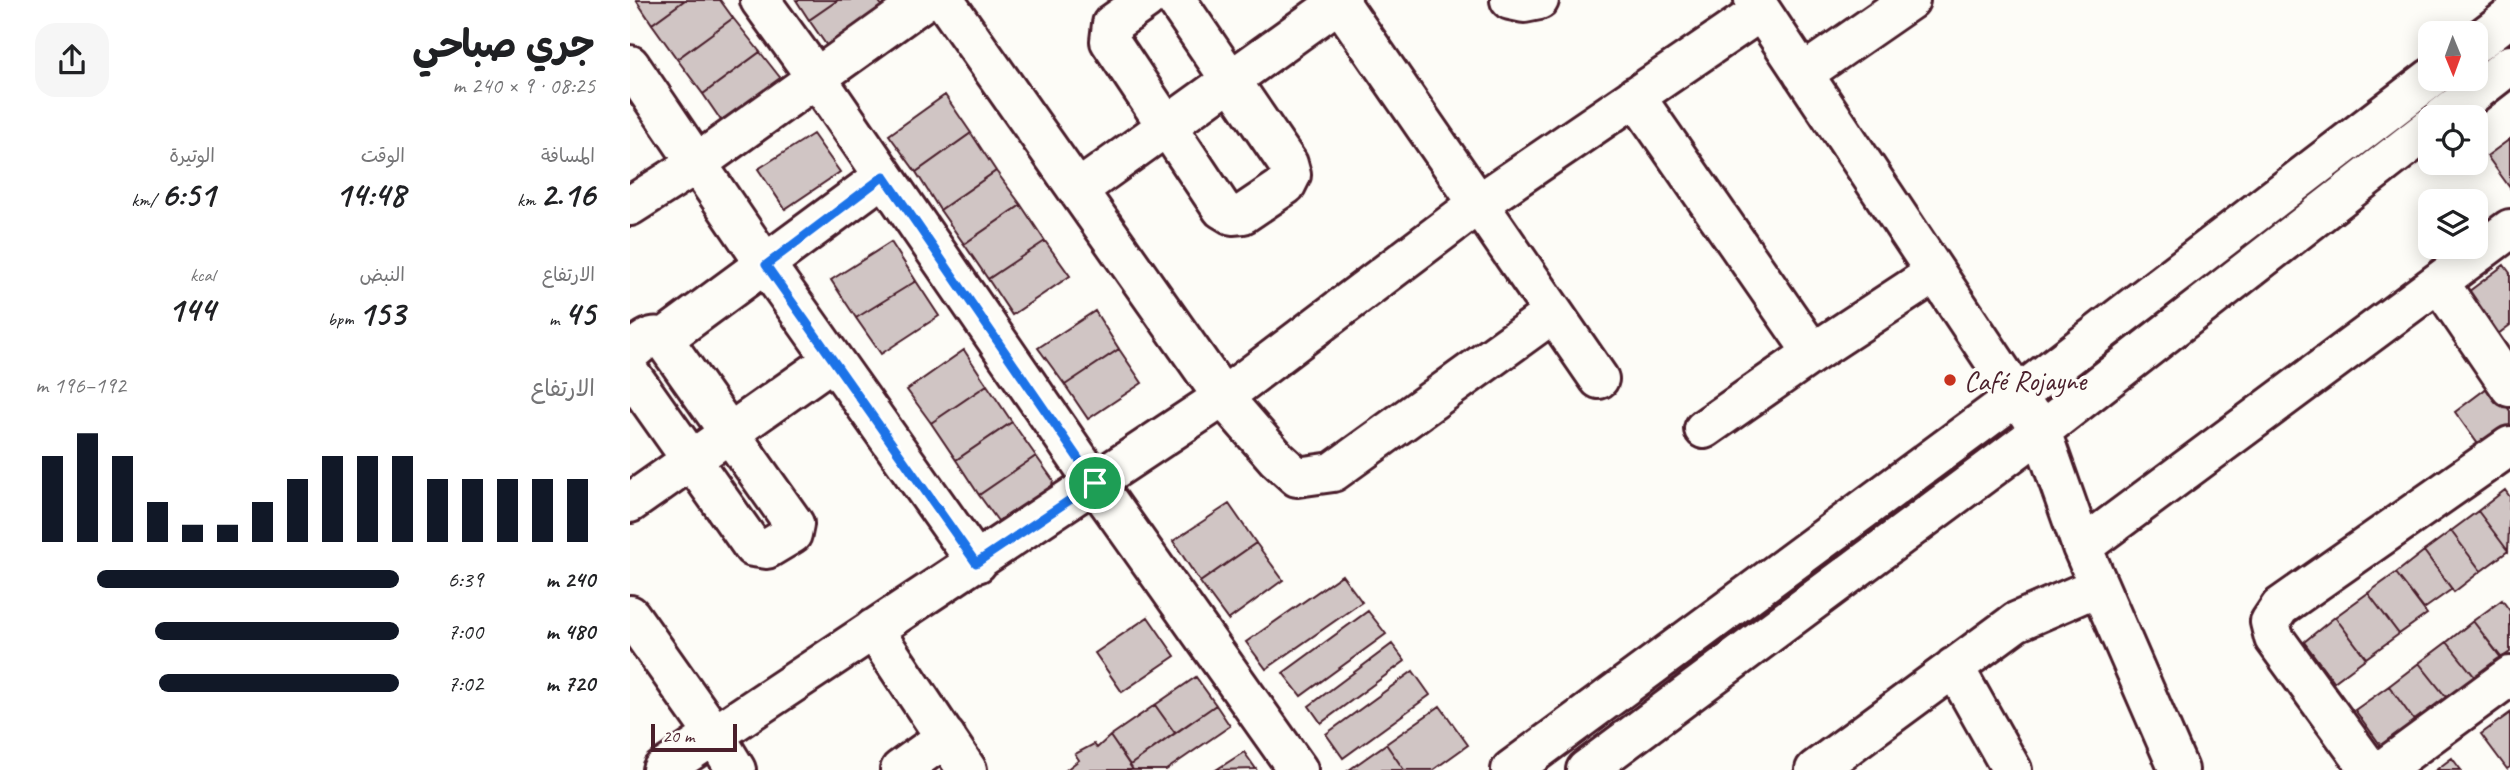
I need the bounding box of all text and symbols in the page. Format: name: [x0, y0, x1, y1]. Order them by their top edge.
text: جري صباحي: [412, 21, 595, 68]
north arrow: [2418, 21, 2488, 91]
map controls: [2418, 21, 2488, 259]
button: share: [35, 23, 109, 97]
text: 08:25 · 9 × 240 m: [452, 71, 595, 100]
button: locate: [2418, 105, 2488, 175]
text: الوتيرة: [169, 144, 215, 168]
text: الوقت: [361, 144, 405, 168]
text: المسافة: [541, 144, 595, 168]
text: 6:51: [161, 172, 215, 217]
text: 14:48: [335, 172, 405, 217]
text: 2.16: [540, 172, 595, 217]
text: /km: [131, 188, 161, 212]
text: km: [517, 188, 540, 212]
button: layers: [2418, 189, 2488, 259]
text: kcal: [190, 263, 215, 287]
text: النبض: [360, 263, 405, 287]
text: الارتفاع: [542, 263, 595, 287]
text: 144: [168, 287, 215, 332]
text: 153: [358, 291, 405, 336]
text: 45: [564, 291, 595, 336]
text: bpm: [328, 307, 358, 331]
text: m: [549, 307, 564, 331]
place label: Café Rojayne: [1964, 363, 2088, 398]
text: 192–196 m: [35, 371, 126, 400]
marker: Café Rojayne: [1942, 372, 1958, 388]
text: الارتفاع: [531, 374, 595, 403]
pin: [1065, 453, 1125, 513]
icon: arrive: [1076, 464, 1114, 502]
text: 6:39: [447, 565, 483, 594]
text: 240 m: [545, 565, 595, 594]
text: 7:00: [447, 617, 483, 646]
text: 480 m: [545, 617, 595, 646]
text: 7:02: [447, 669, 483, 698]
text: 720 m: [545, 669, 595, 698]
scale bar: [651, 721, 737, 753]
text: 20 m: [662, 724, 694, 748]

